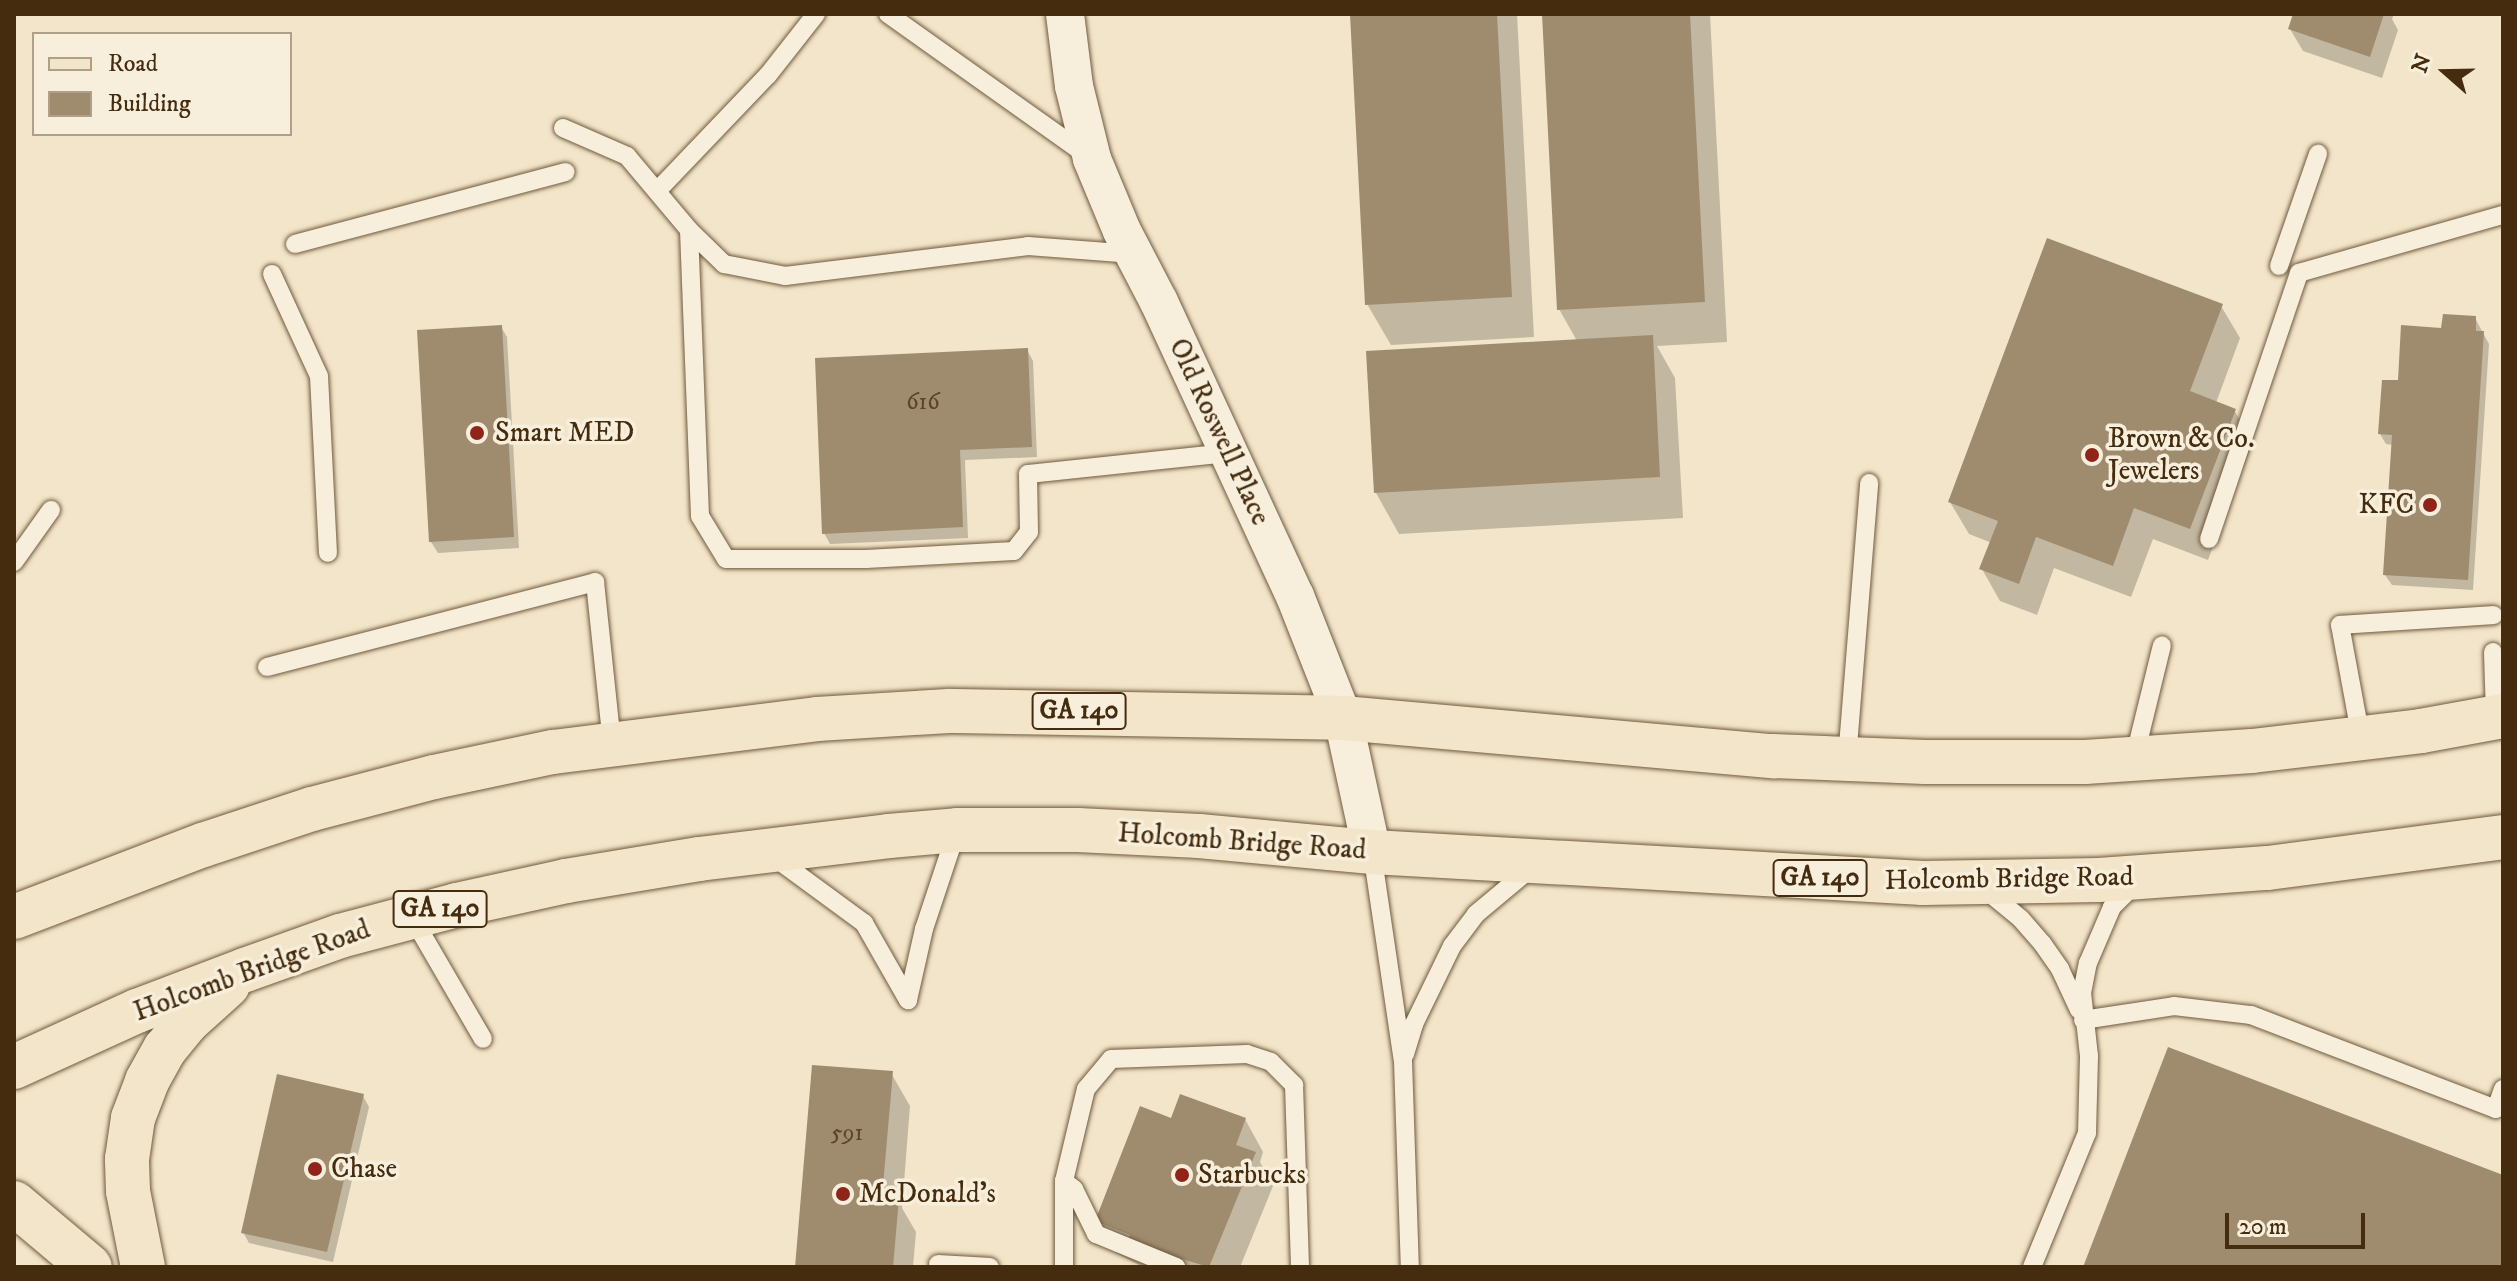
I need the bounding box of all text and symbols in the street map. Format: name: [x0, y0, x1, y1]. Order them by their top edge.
legend: [32, 32, 292, 136]
north arrow: [2405, 32, 2485, 112]
text: Road: [108, 49, 158, 79]
text: N: [2406, 51, 2438, 77]
text: Building: [108, 89, 191, 119]
street label: Old Roswell Place: [1161, 333, 1277, 531]
house number: 616: [906, 389, 940, 417]
place label: Smart MED: [495, 416, 634, 450]
marker: Smart MED: [466, 422, 488, 444]
place label: Brown & Co. Jewelers: [2108, 422, 2255, 488]
marker: Brown & Co. Jewelers: [2083, 446, 2101, 464]
place label: KFC: [2359, 488, 2414, 522]
marker: KFC: [2421, 496, 2439, 514]
road number: GA 140: [1031, 689, 1127, 733]
street label: Holcomb Bridge Road: [1117, 817, 1367, 867]
road number: GA 140: [1772, 856, 1868, 900]
street label: Holcomb Bridge Road: [1884, 860, 2134, 898]
road number: GA 140: [392, 887, 488, 931]
street label: Holcomb Bridge Road: [129, 913, 375, 1029]
house number: 591: [831, 1120, 863, 1148]
place label: Chase: [331, 1152, 397, 1186]
place label: Starbucks: [1198, 1158, 1306, 1192]
marker: Chase: [306, 1160, 324, 1178]
marker: Starbucks: [1173, 1166, 1191, 1184]
place label: McDonald's: [859, 1177, 996, 1211]
marker: McDonald's: [834, 1185, 852, 1203]
scale bar: [2229, 1197, 2369, 1247]
text: 20 m: [2239, 1212, 2287, 1242]

